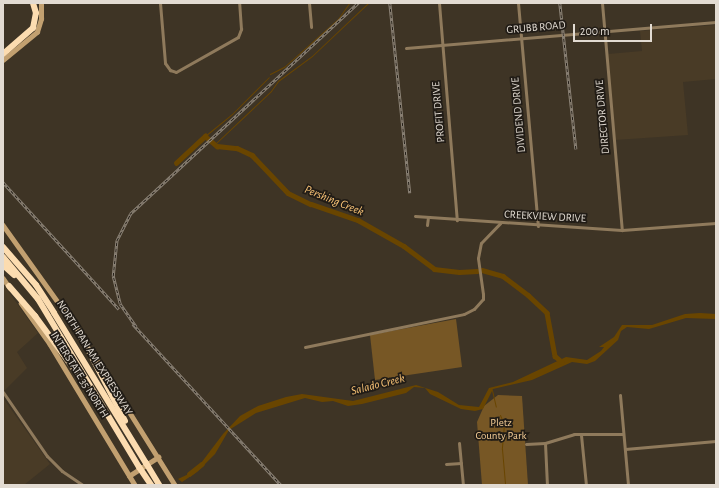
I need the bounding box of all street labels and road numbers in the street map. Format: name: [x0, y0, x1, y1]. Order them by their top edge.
street label: GRUBB ROAD: [506, 19, 566, 37]
street label: DIVIDEND DRIVE: [509, 77, 529, 153]
street label: DIRECTOR DRIVE: [593, 79, 613, 155]
street label: PROFIT DRIVE: [430, 81, 448, 143]
street label: CREEKVIEW DRIVE: [504, 208, 586, 226]
street label: NORTH PAN AM EXPRESSWAY: [53, 298, 135, 418]
street label: INTERSTATE 35 NORTH: [47, 330, 111, 420]

